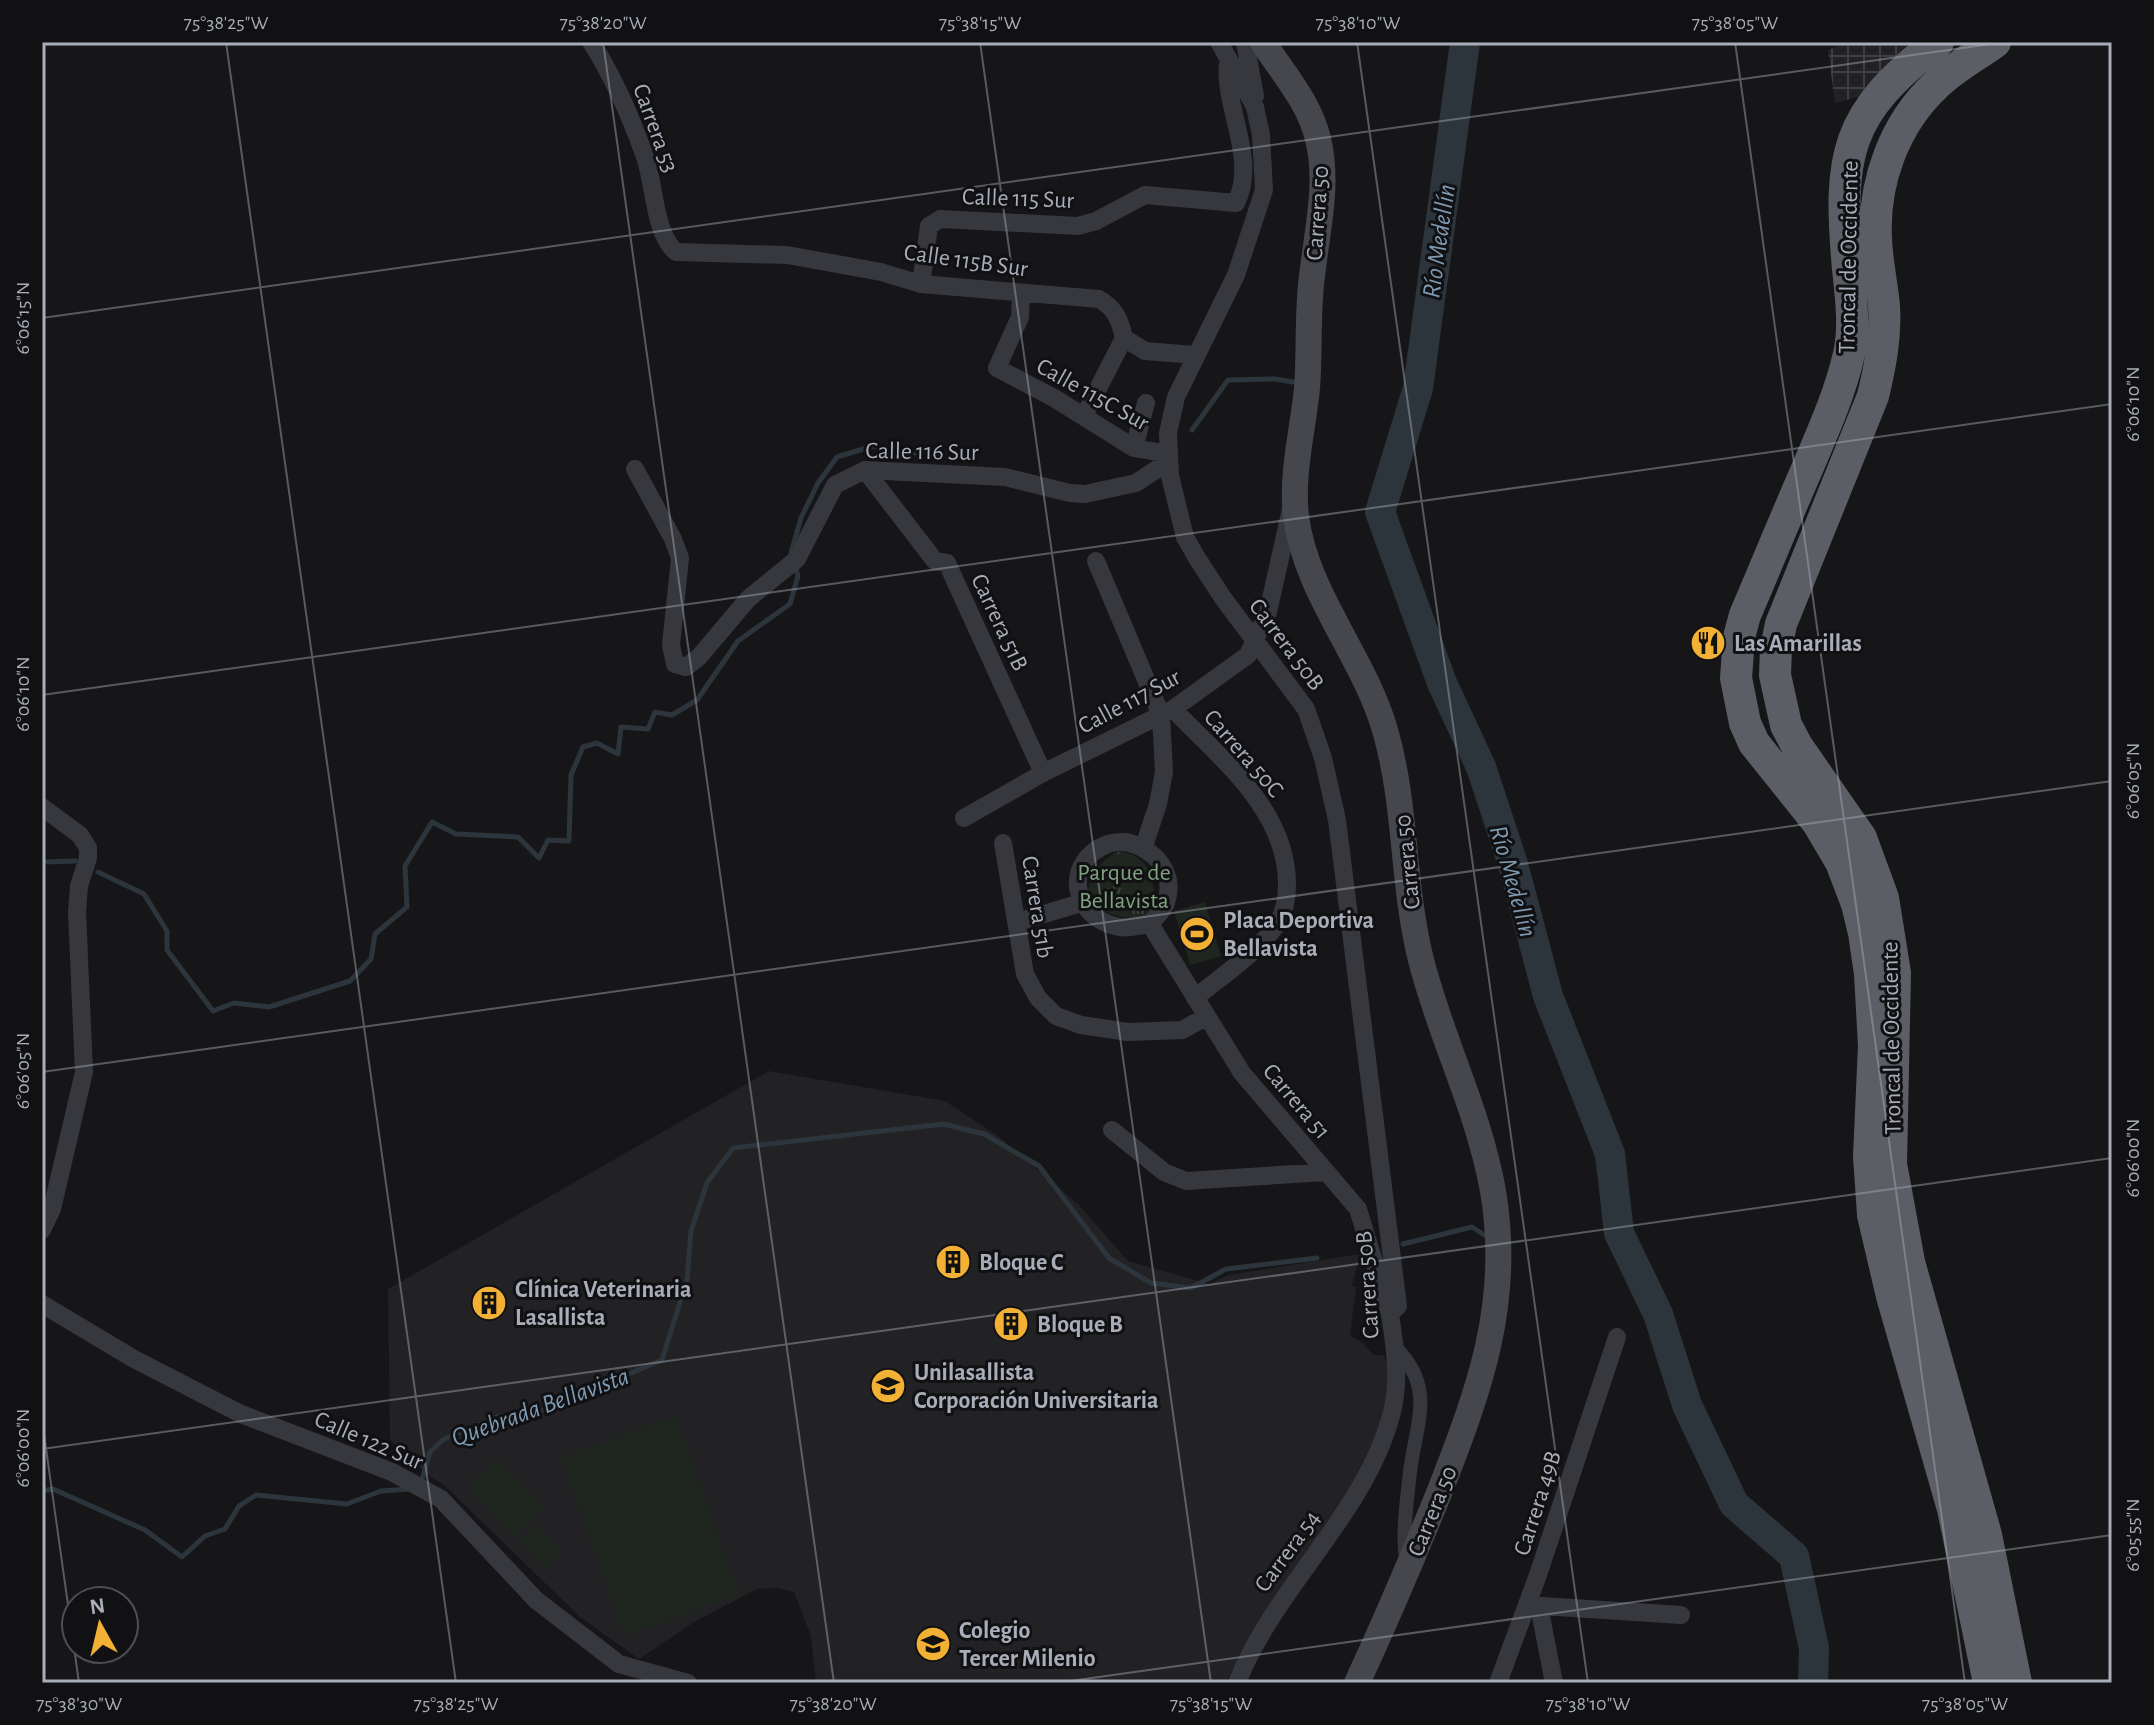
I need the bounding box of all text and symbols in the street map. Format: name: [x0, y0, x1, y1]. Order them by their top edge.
text: 75°38'25"W: [184, 13, 269, 33]
text: 75°38'20"W: [560, 13, 647, 33]
text: 75°38'15"W: [939, 13, 1021, 33]
text: 75°38'10"W: [1316, 13, 1401, 33]
text: 75°38'05"W: [1692, 13, 1778, 33]
street label: Carrera 53: [628, 81, 682, 176]
street label: Troncal de Occidente: [1835, 160, 1863, 354]
street label: Carrera 50: [1303, 165, 1333, 261]
water label: Río Medellín: [1418, 183, 1460, 300]
street label: Calle 115 Sur: [962, 185, 1075, 213]
street label: Calle 115B Sur: [902, 240, 1030, 282]
text: 6°06'15"N: [13, 281, 33, 355]
street label: Calle 115C Sur: [1032, 354, 1153, 436]
text: 6°06'10"N: [2123, 366, 2143, 442]
street label: Calle 116 Sur: [865, 439, 979, 465]
street label: Carrera 51B: [966, 570, 1032, 674]
street label: Carrera 50B: [1244, 594, 1328, 695]
restaurant icon: Las Amarillas: [1689, 624, 1727, 662]
place label: Las Amarillas: [1734, 632, 1862, 656]
text: 6°06'10"N: [13, 656, 33, 732]
street label: Calle 117 Sur: [1074, 665, 1185, 739]
street label: Carrera 50C: [1199, 705, 1288, 802]
text: 6°06'05"N: [2123, 743, 2143, 819]
street label: Carrera 50: [1391, 813, 1425, 910]
water label: Río Medellín: [1485, 823, 1541, 940]
street label: Carrera 51b: [1017, 854, 1057, 960]
park label: Parque de Bellavista: [1077, 861, 1171, 913]
place label: Placa Deportiva Bellavista: [1223, 909, 1374, 961]
sports icon: Placa Deportiva Bellavista: [1178, 915, 1216, 953]
street label: Troncal de Occidente: [1878, 941, 1906, 1135]
text: 6°06'05"N: [13, 1033, 33, 1109]
street label: Carrera 51: [1258, 1059, 1335, 1144]
text: 6°06'00"N: [2123, 1119, 2143, 1197]
street label: Carrera 50B: [1352, 1230, 1384, 1340]
building icon: Bloque C: [934, 1243, 972, 1281]
place label: Bloque C: [979, 1251, 1064, 1275]
place label: Clínica Veterinaria Lasallista: [515, 1278, 692, 1330]
building icon: Clínica Veterinaria Lasallista: [470, 1284, 508, 1322]
building icon: Bloque B: [992, 1305, 1030, 1343]
place label: Bloque B: [1037, 1313, 1123, 1337]
place label: Unilasallista Corporación Universitaria: [914, 1361, 1159, 1413]
water label: Quebrada Bellavista: [448, 1363, 633, 1451]
school or university icon: Unilasallista Corporación Universitaria: [869, 1367, 907, 1405]
street label: Calle 122 Sur: [311, 1407, 427, 1475]
text: 6°06'00"N: [13, 1409, 33, 1487]
street label: Carrera 49B: [1510, 1448, 1566, 1558]
street label: Carrera 50: [1404, 1463, 1462, 1560]
text: 6°05'55"N: [2123, 1498, 2143, 1572]
street label: Carrera 54: [1250, 1507, 1325, 1597]
north arrow: [60, 1585, 140, 1665]
text: N: [88, 1594, 106, 1618]
place label: Colegio Tercer Milenio: [959, 1619, 1096, 1671]
school or university icon: Colegio Tercer Milenio: [914, 1625, 952, 1663]
text: 75°38'30"W: [36, 1694, 122, 1714]
text: 75°38'25"W: [414, 1694, 499, 1714]
text: 75°38'20"W: [790, 1694, 877, 1714]
text: 75°38'15"W: [1170, 1694, 1252, 1714]
text: 75°38'10"W: [1546, 1694, 1631, 1714]
text: 75°38'05"W: [1922, 1694, 2008, 1714]

